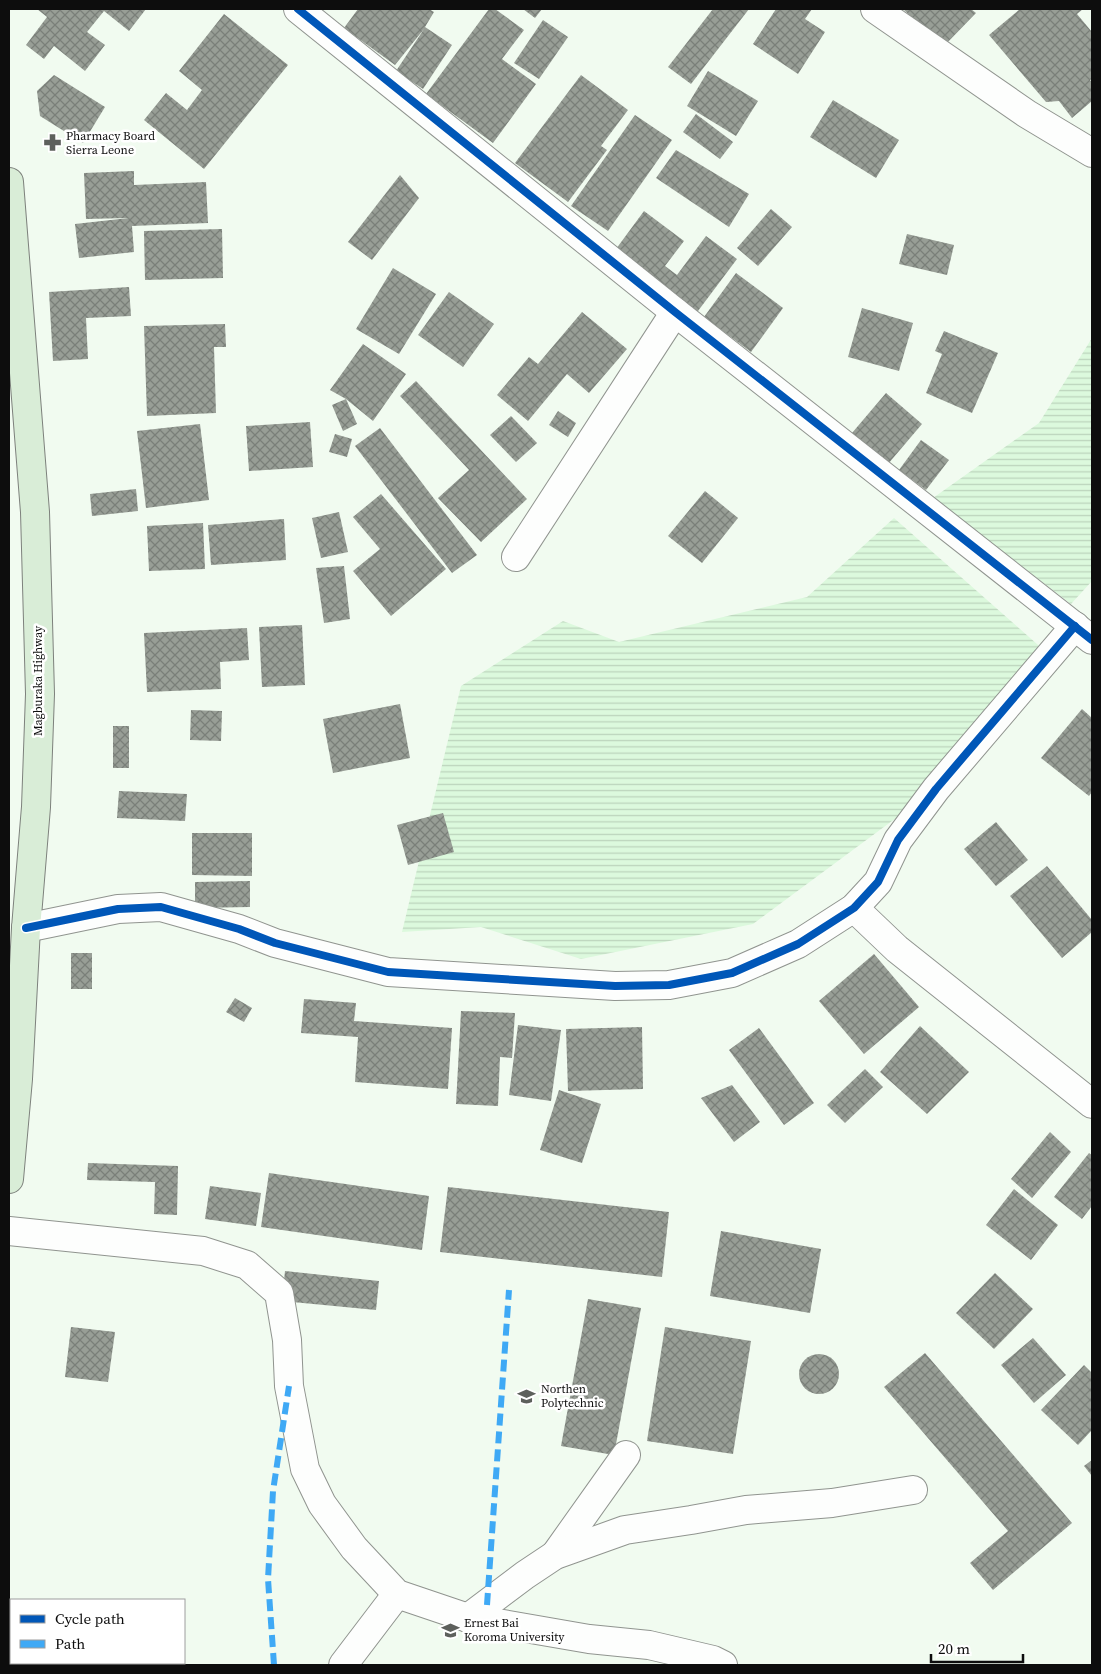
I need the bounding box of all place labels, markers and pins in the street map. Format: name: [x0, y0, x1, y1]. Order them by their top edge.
place label: Pharmacy Board Sierra Leone: [66, 128, 155, 158]
pharmacy icon: Pharmacy Board Sierra Leone: [42, 133, 62, 153]
place label: Northen Polytechnic: [541, 1381, 604, 1411]
school or university icon: Northen Polytechnic: [517, 1386, 537, 1406]
place label: Ernest Bai Koroma University: [464, 1615, 565, 1645]
school or university icon: Ernest Bai Koroma University: [440, 1620, 460, 1640]

